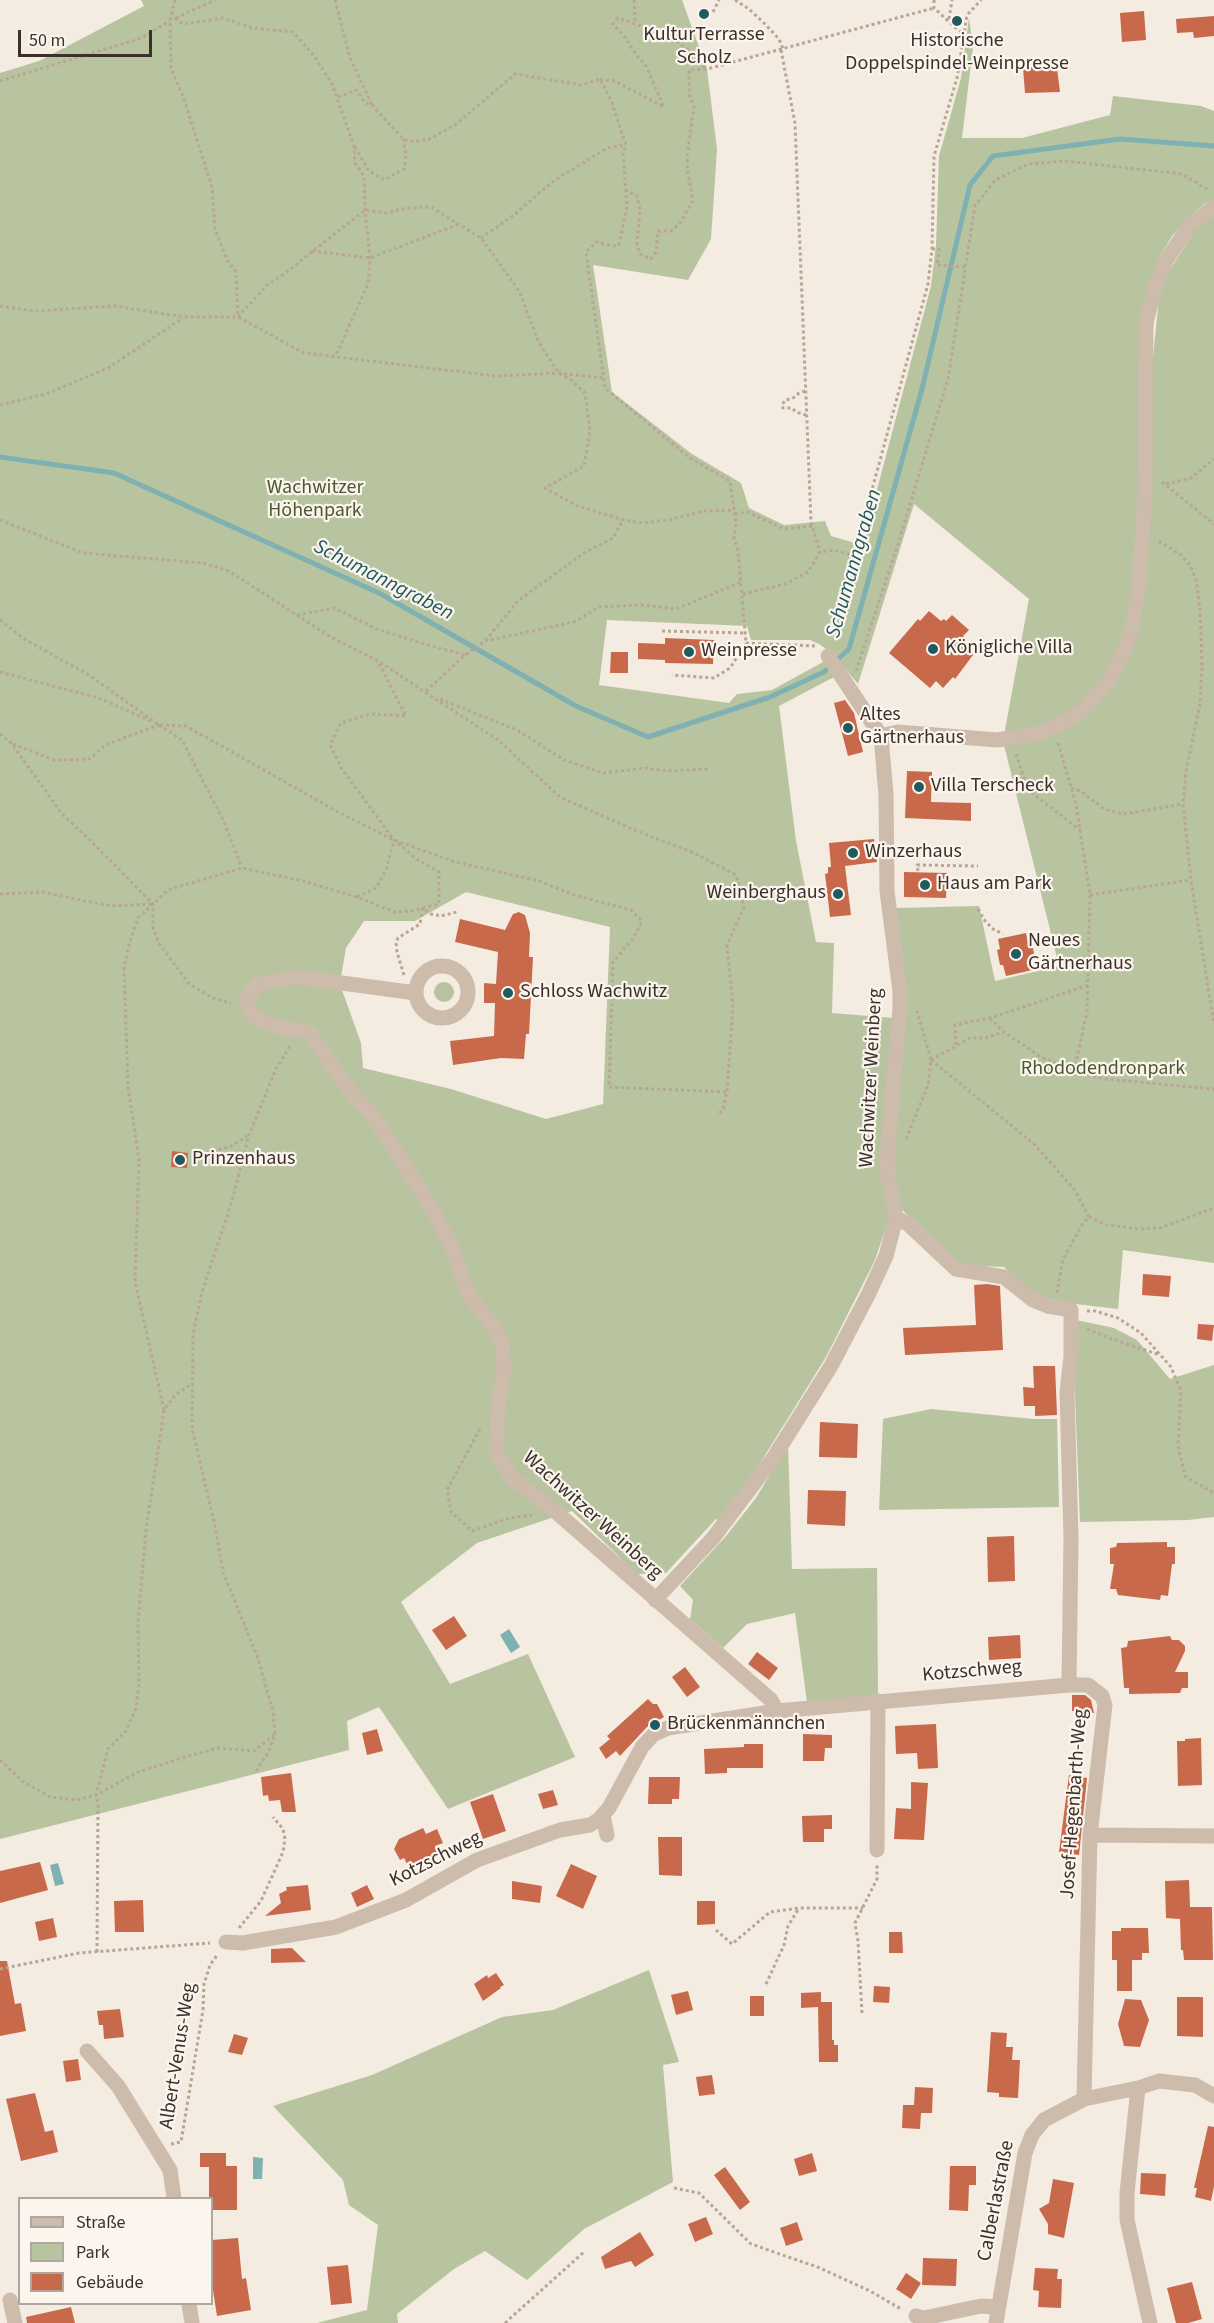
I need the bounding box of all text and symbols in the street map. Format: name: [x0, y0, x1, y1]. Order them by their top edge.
marker: KulturTerrasse Scholz: [697, 7, 711, 21]
marker: Historische Doppelspindel-Weinpresse: [950, 14, 964, 28]
scale bar: [21, 18, 154, 56]
place label: KulturTerrasse Scholz: [643, 24, 765, 71]
text: 50 m: [29, 28, 65, 53]
place label: Historische Doppelspindel-Weinpresse: [845, 30, 1069, 77]
park label: Wachwitzer Höhenpark: [267, 477, 363, 524]
water label: Schumanngraben: [822, 487, 888, 641]
water label: Schumanngraben: [309, 535, 457, 627]
place label: Königliche Villa: [945, 637, 1073, 661]
place label: Weinpresse: [701, 640, 797, 664]
marker: Königliche Villa: [926, 642, 940, 656]
marker: Weinpresse: [682, 645, 696, 659]
place label: Altes Gärtnerhaus: [860, 704, 964, 751]
marker: Altes Gärtnerhaus: [841, 721, 855, 735]
place label: Villa Terscheck: [931, 775, 1054, 799]
marker: Villa Terscheck: [912, 780, 926, 794]
place label: Winzerhaus: [865, 841, 962, 865]
marker: Winzerhaus: [846, 846, 860, 860]
place label: Haus am Park: [937, 873, 1051, 897]
marker: Haus am Park: [918, 878, 932, 892]
place label: Weinberghaus: [706, 882, 826, 906]
marker: Weinberghaus: [831, 887, 845, 901]
place label: Neues Gärtnerhaus: [1028, 930, 1132, 977]
marker: Neues Gärtnerhaus: [1009, 947, 1023, 961]
place label: Schloss Wachwitz: [520, 981, 667, 1005]
marker: Schloss Wachwitz: [501, 986, 515, 1000]
street label: Wachwitzer Weinberg: [855, 987, 889, 1169]
park label: Rhododendronpark: [1021, 1058, 1185, 1082]
place label: Prinzenhaus: [192, 1148, 295, 1172]
marker: Prinzenhaus: [173, 1153, 187, 1167]
street label: Wachwitzer Weinberg: [517, 1447, 667, 1585]
street label: Kotzschweg: [921, 1656, 1023, 1688]
street label: Josef-Hegenbarth-Weg: [1056, 1708, 1094, 1900]
place label: Brückenmännchen: [667, 1713, 825, 1737]
marker: Brückenmännchen: [648, 1718, 662, 1732]
street label: Kotzschweg: [386, 1827, 486, 1893]
street label: Albert-Venus-Weg: [156, 1981, 202, 2131]
street label: Calberlastraße: [974, 2139, 1020, 2263]
legend: [18, 2197, 213, 2305]
text: Straße: [76, 2210, 125, 2235]
text: Park: [76, 2240, 110, 2265]
text: Gebäude: [76, 2270, 144, 2295]

